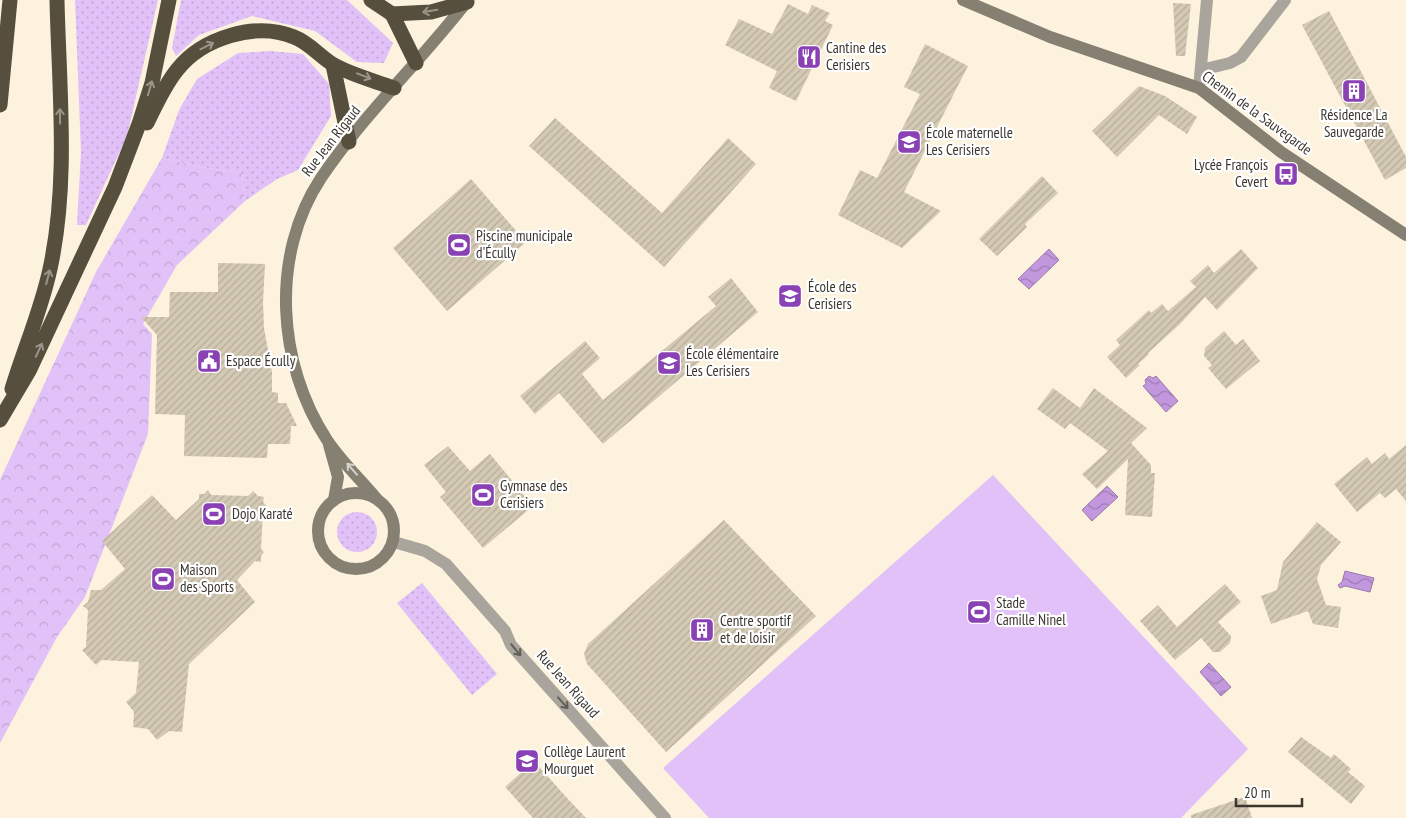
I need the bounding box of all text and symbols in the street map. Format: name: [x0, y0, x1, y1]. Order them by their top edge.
one-way arrow: [422, 7, 438, 17]
place label: Cantine des Cerisiers: [826, 38, 886, 74]
one-way arrow: [199, 41, 214, 50]
restaurant icon: Cantine des Cerisiers: [796, 44, 822, 70]
street label: Chemin de la Sauvegarde: [1199, 66, 1316, 159]
one-way arrow: [356, 72, 371, 82]
building icon: Résidence La Sauvegarde: [1341, 78, 1367, 104]
one-way arrow: [146, 80, 156, 96]
street label: Rue Jean Rigaud: [297, 102, 364, 180]
place label: Résidence La Sauvegarde: [1321, 105, 1387, 141]
one-way arrow: [55, 108, 65, 124]
place label: École maternelle Les Cerisiers: [926, 123, 1013, 159]
school or university icon: École maternelle Les Cerisiers: [896, 129, 922, 155]
place label: Lycée François Cevert: [1194, 155, 1268, 191]
bus stop icon: Lycée François Cevert: [1273, 161, 1299, 187]
place label: Piscine municipale d'Écully: [476, 226, 573, 262]
sports icon: Piscine municipale d'Écully: [446, 232, 472, 258]
one-way arrow: [44, 270, 53, 286]
place label: École des Cerisiers: [808, 277, 857, 313]
school or university icon: École des Cerisiers: [777, 283, 803, 309]
one-way arrow: [35, 343, 44, 358]
place label: École élémentaire Les Cerisiers: [686, 344, 779, 380]
public building icon: Espace Écully: [196, 348, 222, 374]
school or university icon: École élémentaire Les Cerisiers: [656, 350, 682, 376]
place label: Espace Écully: [226, 351, 296, 370]
one-way arrow: [346, 463, 357, 476]
place label: Gymnase des Cerisiers: [500, 476, 568, 512]
sports icon: Gymnase des Cerisiers: [470, 482, 496, 508]
sports icon: Dojo Karaté: [201, 501, 227, 527]
place label: Dojo Karaté: [232, 504, 293, 523]
place label: Maison des Sports: [180, 560, 234, 596]
sports icon: Maison des Sports: [150, 566, 176, 592]
place label: Stade Camille Ninel: [996, 593, 1066, 629]
sports icon: Stade Camille Ninel: [966, 599, 992, 625]
place label: Centre sportif et de loisir: [720, 611, 792, 647]
building icon: Centre sportif et de loisir: [689, 617, 715, 643]
one-way arrow: [510, 643, 521, 656]
street label: Rue Jean Rigaud: [533, 646, 604, 721]
one-way arrow: [557, 696, 569, 709]
place label: Collège Laurent Mourguet: [544, 742, 625, 778]
school or university icon: Collège Laurent Mourguet: [514, 748, 540, 774]
scale bar: [1236, 776, 1302, 808]
text: 20 m: [1244, 783, 1270, 802]

